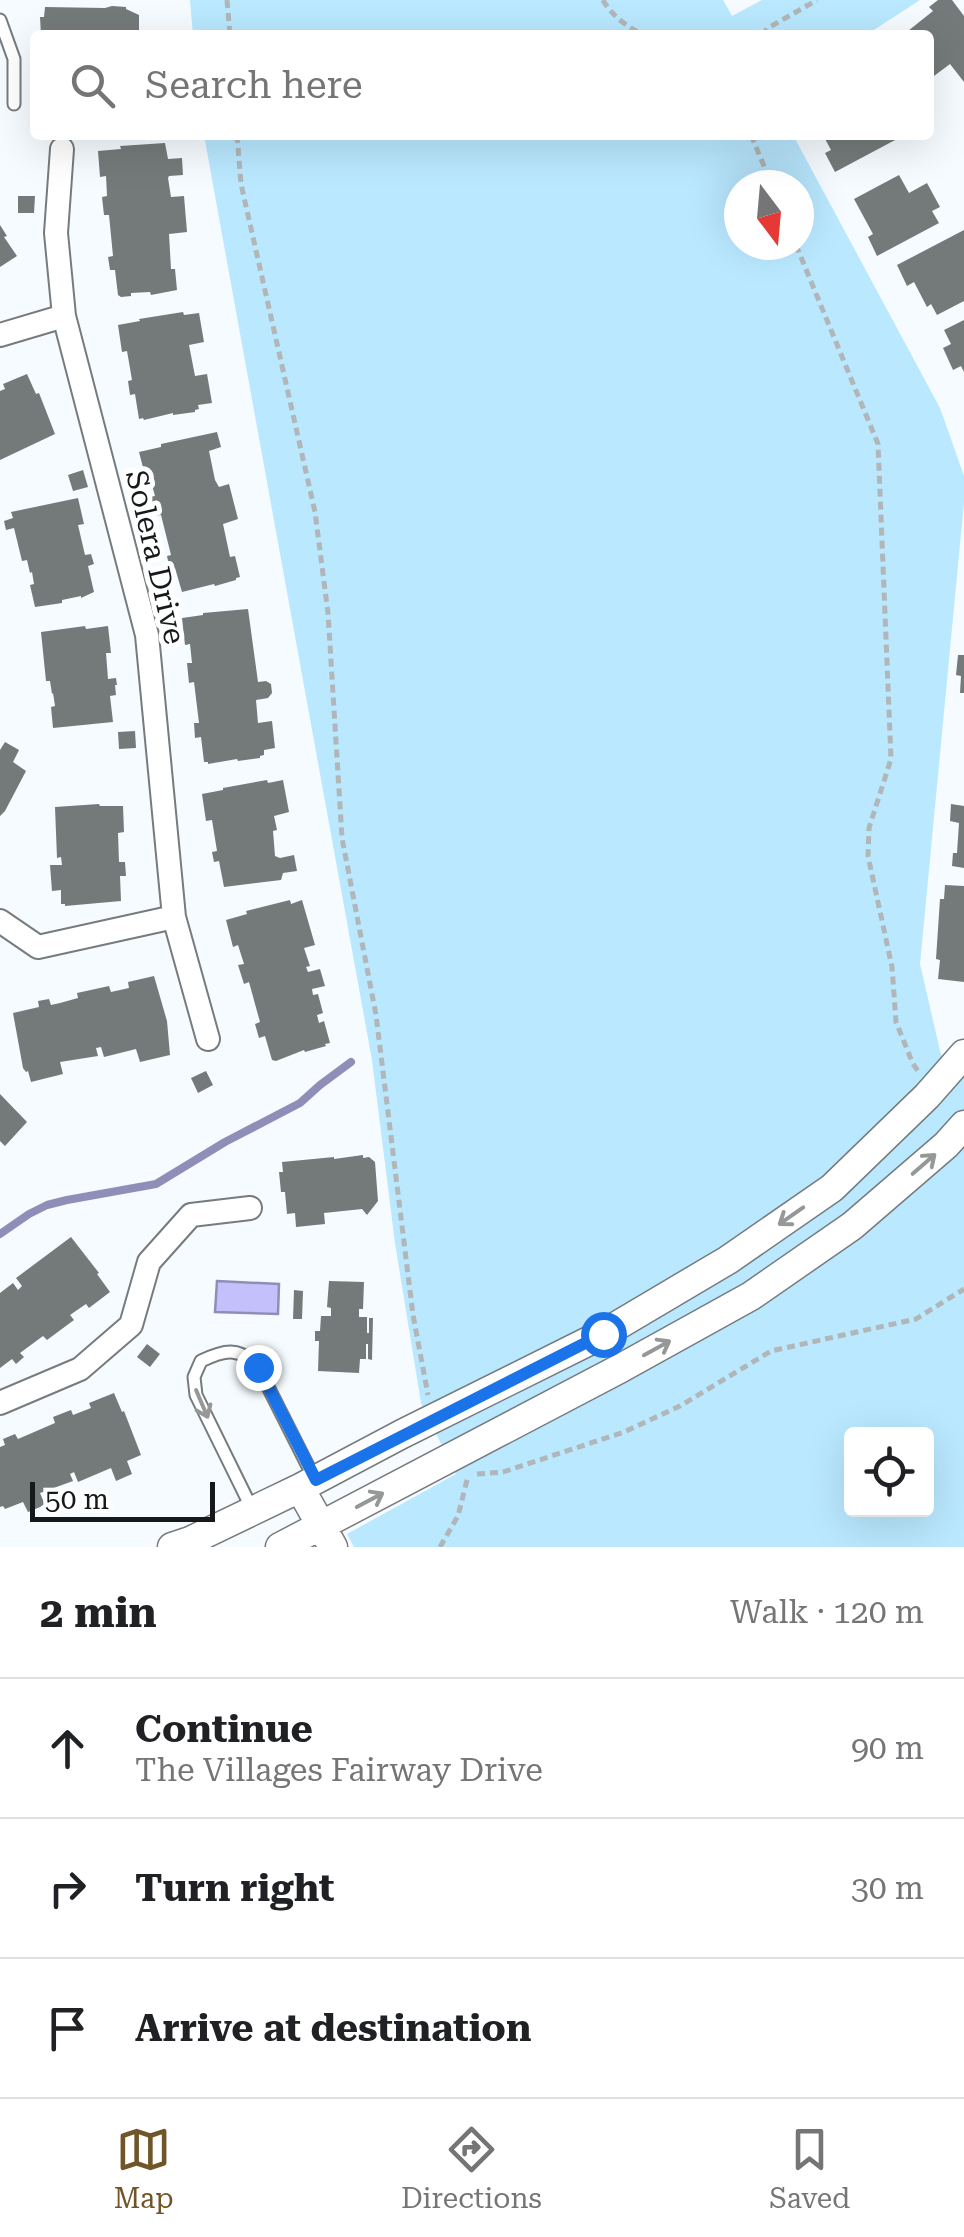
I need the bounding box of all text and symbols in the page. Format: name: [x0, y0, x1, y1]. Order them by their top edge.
search box: [30, 30, 934, 140]
icon: search: [65, 58, 120, 113]
text: Search here: [145, 63, 363, 107]
north arrow: [724, 170, 814, 260]
street label: Solera Drive: [119, 467, 193, 647]
one-way arrow: [911, 1153, 936, 1176]
one-way arrow: [778, 1205, 806, 1226]
route start: [581, 1312, 627, 1358]
one-way arrow: [642, 1338, 671, 1358]
route end: [236, 1345, 282, 1391]
one-way arrow: [194, 1388, 212, 1419]
map controls: [844, 1427, 934, 1517]
button: locate: [844, 1427, 934, 1517]
scale bar: [30, 1477, 215, 1522]
text: 50 m: [45, 1483, 109, 1516]
one-way arrow: [354, 1490, 384, 1509]
text: 2 min: [40, 1588, 157, 1637]
text: Walk · 120 m: [730, 1593, 924, 1631]
text: Continue: [135, 1707, 313, 1751]
icon: ahead: [40, 1721, 95, 1776]
text: 90 m: [851, 1729, 924, 1767]
text: The Villages Fairway Drive: [135, 1751, 543, 1789]
icon: right: [40, 1861, 95, 1916]
text: Turn right: [135, 1866, 334, 1910]
text: 30 m: [851, 1869, 924, 1907]
icon: arrive: [40, 2001, 95, 2056]
text: Arrive at destination: [135, 2006, 531, 2050]
tab: Map: [114, 2122, 174, 2215]
tab: Directions: [401, 2122, 542, 2215]
tab: Saved: [769, 2122, 850, 2215]

